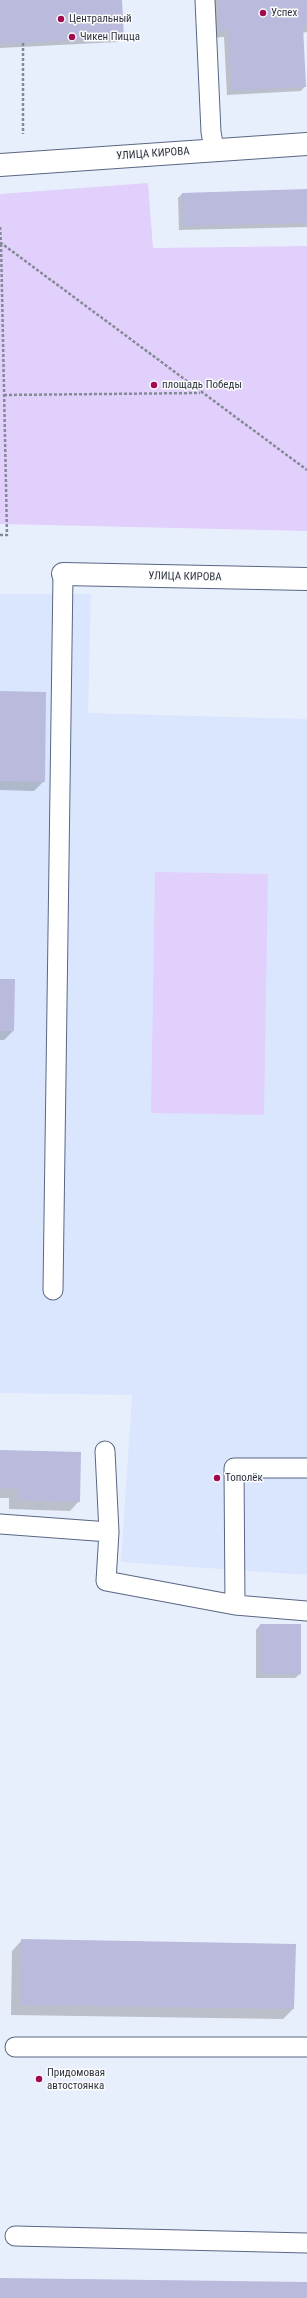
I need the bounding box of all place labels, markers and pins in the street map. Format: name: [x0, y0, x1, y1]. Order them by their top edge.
place label: Успех: [271, 6, 297, 20]
marker: Успех: [258, 8, 268, 18]
place label: Центральный: [69, 12, 132, 26]
marker: Центральный: [56, 14, 66, 24]
place label: Чикен Пицца: [80, 30, 140, 44]
marker: Чикен Пицца: [67, 32, 77, 42]
place label: площадь Победы: [162, 378, 242, 392]
marker: площадь Победы: [149, 380, 159, 390]
place label: Тополёк: [225, 1471, 263, 1485]
marker: Тополёк: [212, 1473, 222, 1483]
place label: Придомовая автостоянка: [47, 2066, 105, 2092]
marker: Придомовая автостоянка: [34, 2074, 44, 2084]

